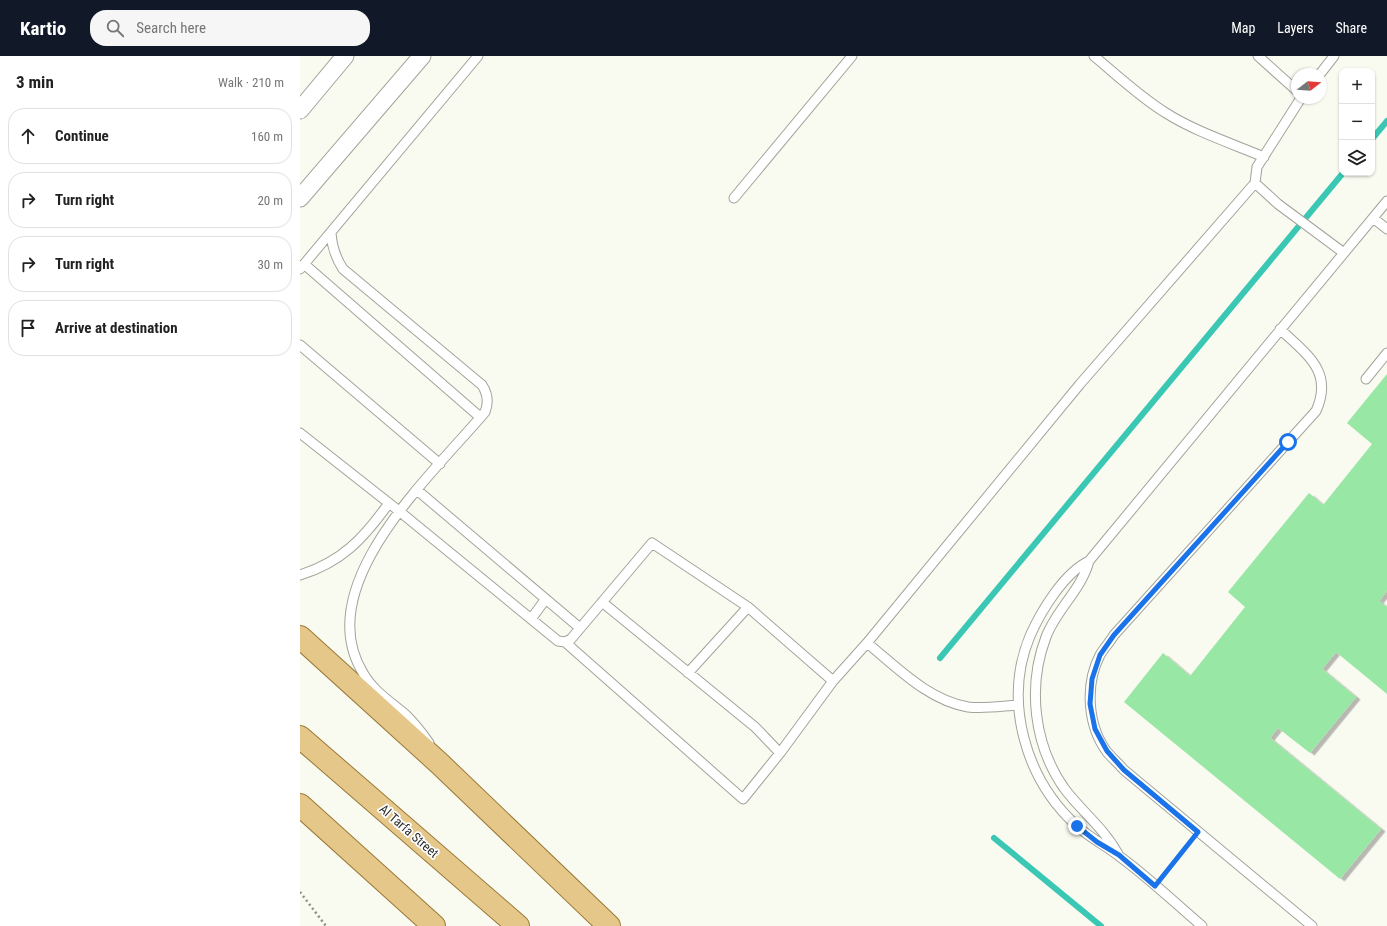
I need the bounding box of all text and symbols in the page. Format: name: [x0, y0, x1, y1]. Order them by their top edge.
search box: [90, 10, 370, 46]
text: Kartio: [20, 17, 66, 40]
icon: search: [104, 17, 126, 39]
text: Search here: [136, 19, 206, 37]
text: Map: [1231, 20, 1255, 36]
text: Layers: [1277, 20, 1314, 36]
text: Share: [1336, 20, 1367, 36]
north arrow: [1291, 68, 1327, 104]
map controls: [1339, 68, 1375, 176]
button: +: [1339, 68, 1375, 104]
text: 3 min: [16, 72, 54, 92]
text: Walk · 210 m: [218, 75, 284, 90]
button: −: [1339, 104, 1375, 140]
icon: ahead: [17, 125, 39, 147]
text: Continue: [55, 127, 109, 145]
text: 160 m: [251, 129, 283, 144]
button: layers: [1339, 140, 1375, 176]
icon: right: [17, 189, 39, 211]
text: Turn right: [55, 191, 114, 209]
text: 20 m: [257, 193, 283, 208]
icon: right: [17, 253, 39, 275]
text: Turn right: [55, 255, 114, 273]
text: 30 m: [257, 257, 283, 272]
icon: arrive: [17, 317, 39, 339]
text: Arrive at destination: [55, 319, 178, 337]
route start: [1279, 433, 1297, 451]
street label: Al Tarfa Street: [376, 801, 442, 861]
route end: [1068, 817, 1086, 835]

